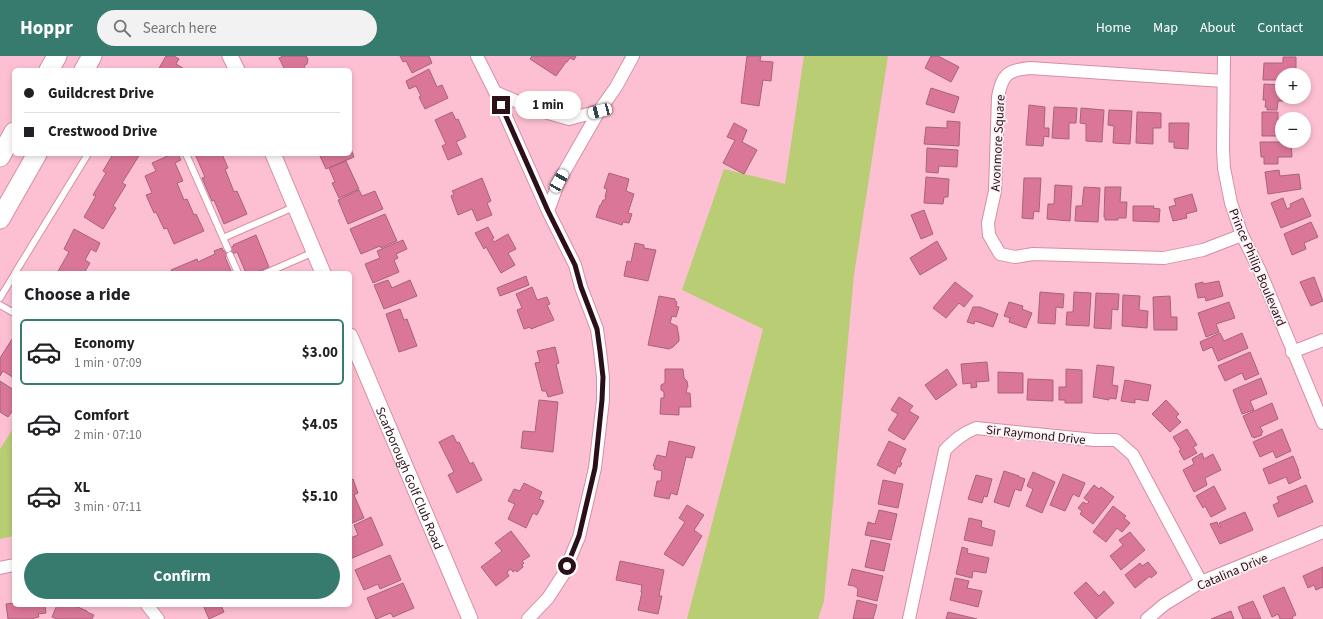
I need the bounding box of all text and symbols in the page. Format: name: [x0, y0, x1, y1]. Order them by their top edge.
search box: [97, 10, 377, 46]
text: Hoppr: [20, 15, 73, 42]
icon: search: [111, 17, 133, 39]
text: Search here: [143, 18, 217, 39]
text: Home: [1096, 18, 1131, 38]
text: Map: [1153, 18, 1178, 38]
text: About: [1200, 18, 1235, 38]
text: Contact: [1257, 18, 1303, 38]
map controls: [1275, 68, 1311, 148]
button: +: [1275, 68, 1311, 104]
text: Guildcrest Drive: [48, 83, 154, 104]
callout: 1 min: [515, 91, 581, 119]
street label: Avonmore Square: [986, 94, 1010, 192]
route end: [492, 96, 510, 114]
text: 1 min: [532, 96, 564, 114]
car: [587, 102, 613, 120]
button: −: [1275, 112, 1311, 148]
text: Crestwood Drive: [48, 121, 157, 142]
car: [548, 168, 570, 194]
street label: Prince Philip Boulevard: [1224, 206, 1290, 329]
text: Choose a ride: [24, 282, 130, 307]
text: Economy: [74, 333, 135, 354]
icon: car: [26, 334, 62, 370]
text: $3.00: [302, 342, 338, 363]
text: 1 min · 07:09: [74, 354, 142, 372]
street label: Scarborough Golf Club Road: [371, 404, 447, 552]
text: Comfort: [74, 405, 129, 426]
icon: car: [26, 406, 62, 442]
text: $4.05: [302, 414, 338, 435]
street label: Sir Raymond Drive: [985, 421, 1087, 449]
text: 2 min · 07:10: [74, 426, 142, 444]
text: XL: [74, 477, 90, 498]
icon: car: [26, 478, 62, 514]
text: $5.10: [302, 486, 338, 507]
text: 3 min · 07:11: [74, 498, 142, 516]
street label: Catalina Drive: [1194, 549, 1271, 595]
button: Confirm: [24, 553, 340, 599]
route start: [558, 557, 576, 575]

